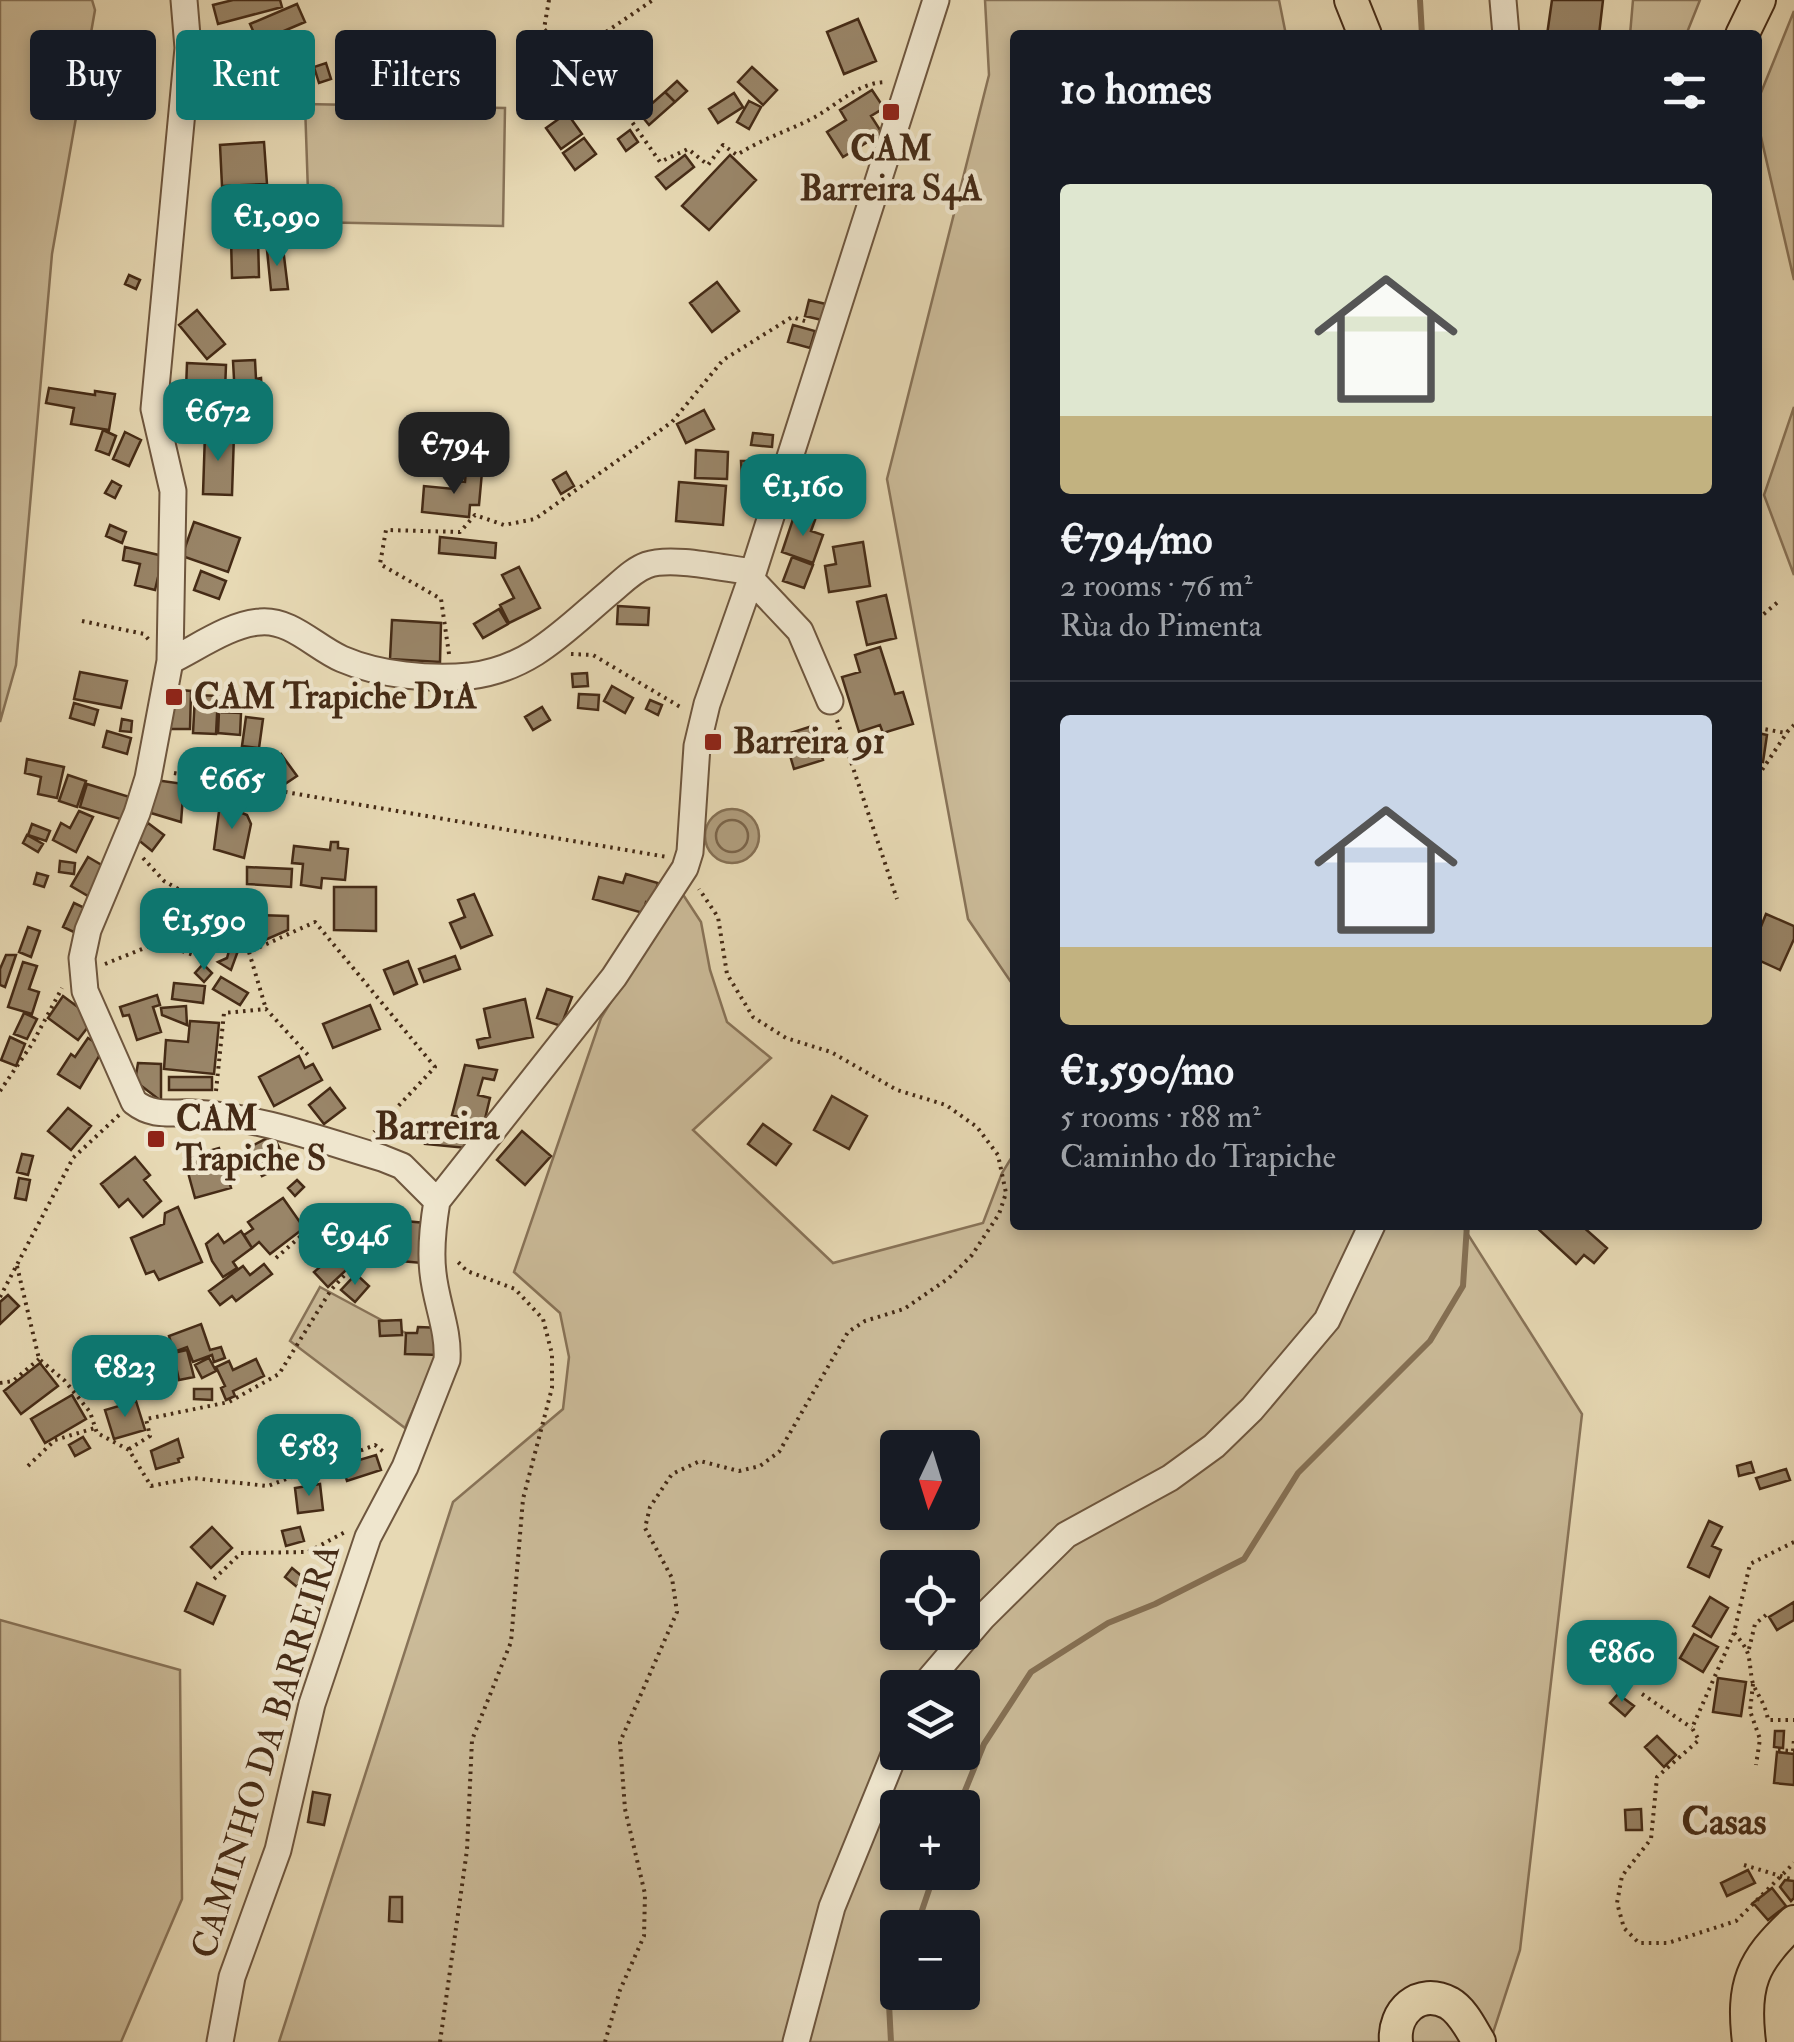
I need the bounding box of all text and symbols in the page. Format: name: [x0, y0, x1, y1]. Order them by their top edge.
chip: Buy: [30, 30, 156, 120]
chip: Rent: [176, 30, 315, 120]
chip: Filters: [335, 30, 496, 120]
chip: New: [516, 30, 653, 120]
icon: filters: [1657, 63, 1712, 118]
text: 10 homes: [1060, 64, 1212, 116]
marker: CAM Barreira S4A: [880, 101, 902, 123]
place label: CAM Barreira S4A: [800, 127, 983, 211]
pin: €1,090: [196, 184, 358, 269]
text: €1,090: [234, 196, 320, 236]
icon: home: [1296, 249, 1476, 429]
pin: €672: [159, 379, 277, 464]
text: €672: [185, 391, 251, 431]
pin: €794: [395, 412, 513, 497]
text: €794: [420, 424, 488, 464]
pin: €1,160: [722, 454, 884, 539]
text: €1,160: [762, 466, 844, 506]
text: €794/mo: [1060, 514, 1212, 566]
text: 2 rooms · 76 m²: [1060, 566, 1253, 606]
text: Rùa do Pimenta: [1060, 606, 1262, 646]
place label: CAM Trapiche D1A: [194, 675, 478, 719]
marker: CAM Trapiche D1A: [163, 686, 185, 708]
place label: Barreira 91: [733, 720, 885, 764]
marker: Barreira 91: [702, 731, 724, 753]
pin: €665: [173, 747, 291, 832]
text: €665: [199, 759, 265, 799]
icon: home: [1296, 780, 1476, 960]
pin: €1,590: [123, 888, 285, 973]
text: €1,590: [162, 900, 246, 940]
text: €1,590/mo: [1060, 1045, 1234, 1097]
place label: CAM Trapiche S: [175, 1097, 326, 1181]
text: 5 rooms · 188 m²: [1060, 1097, 1261, 1137]
district label: Barreira: [375, 1103, 501, 1151]
marker: CAM Trapiche S: [145, 1128, 167, 1150]
text: Caminho do Trapiche: [1060, 1137, 1336, 1177]
pin: €946: [296, 1203, 414, 1288]
text: €946: [321, 1215, 389, 1255]
pin: €823: [66, 1335, 184, 1420]
text: €823: [94, 1347, 156, 1387]
pin: €583: [250, 1414, 368, 1499]
text: €583: [279, 1426, 339, 1466]
north arrow: [880, 1430, 980, 1530]
map controls: [880, 1430, 980, 2010]
street label: CAMINHO DA BARREIRA: [182, 1538, 350, 1964]
button: locate: [880, 1550, 980, 1650]
pin: €860: [1563, 1620, 1681, 1705]
text: €860: [1589, 1632, 1655, 1672]
button: layers: [880, 1670, 980, 1770]
button: +: [880, 1790, 980, 1890]
district label: Casas: [1682, 1798, 1766, 1846]
button: −: [880, 1910, 980, 2010]

